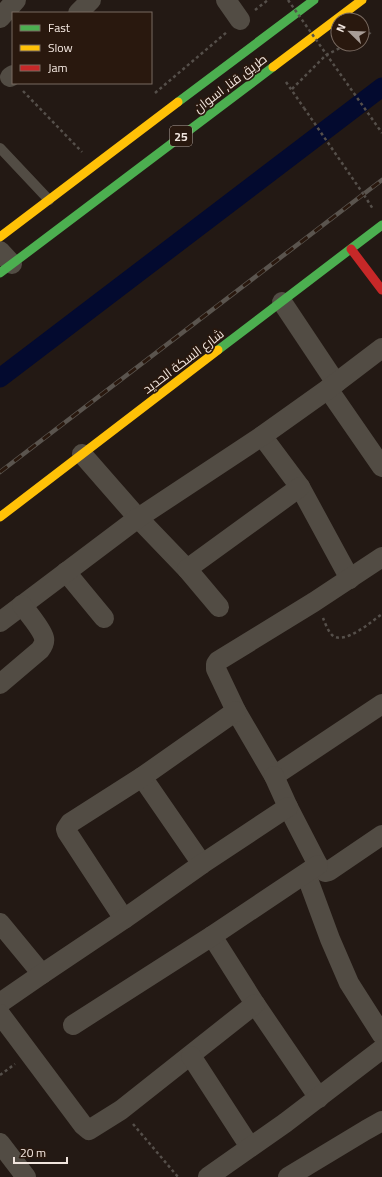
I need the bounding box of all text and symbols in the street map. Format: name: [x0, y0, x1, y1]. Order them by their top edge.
legend: [12, 12, 152, 84]
north arrow: [330, 12, 370, 52]
text: Fast: [48, 16, 71, 39]
text: N: [330, 21, 351, 35]
text: Slow: [48, 36, 73, 59]
street label: طريق قنا, اسوان: [188, 47, 272, 119]
text: Jam: [48, 56, 68, 79]
road number: 25: [170, 126, 192, 146]
street label: شارع السكة الحديد: [137, 322, 229, 400]
scale bar: [14, 1139, 67, 1165]
text: 20 m: [20, 1141, 46, 1164]

